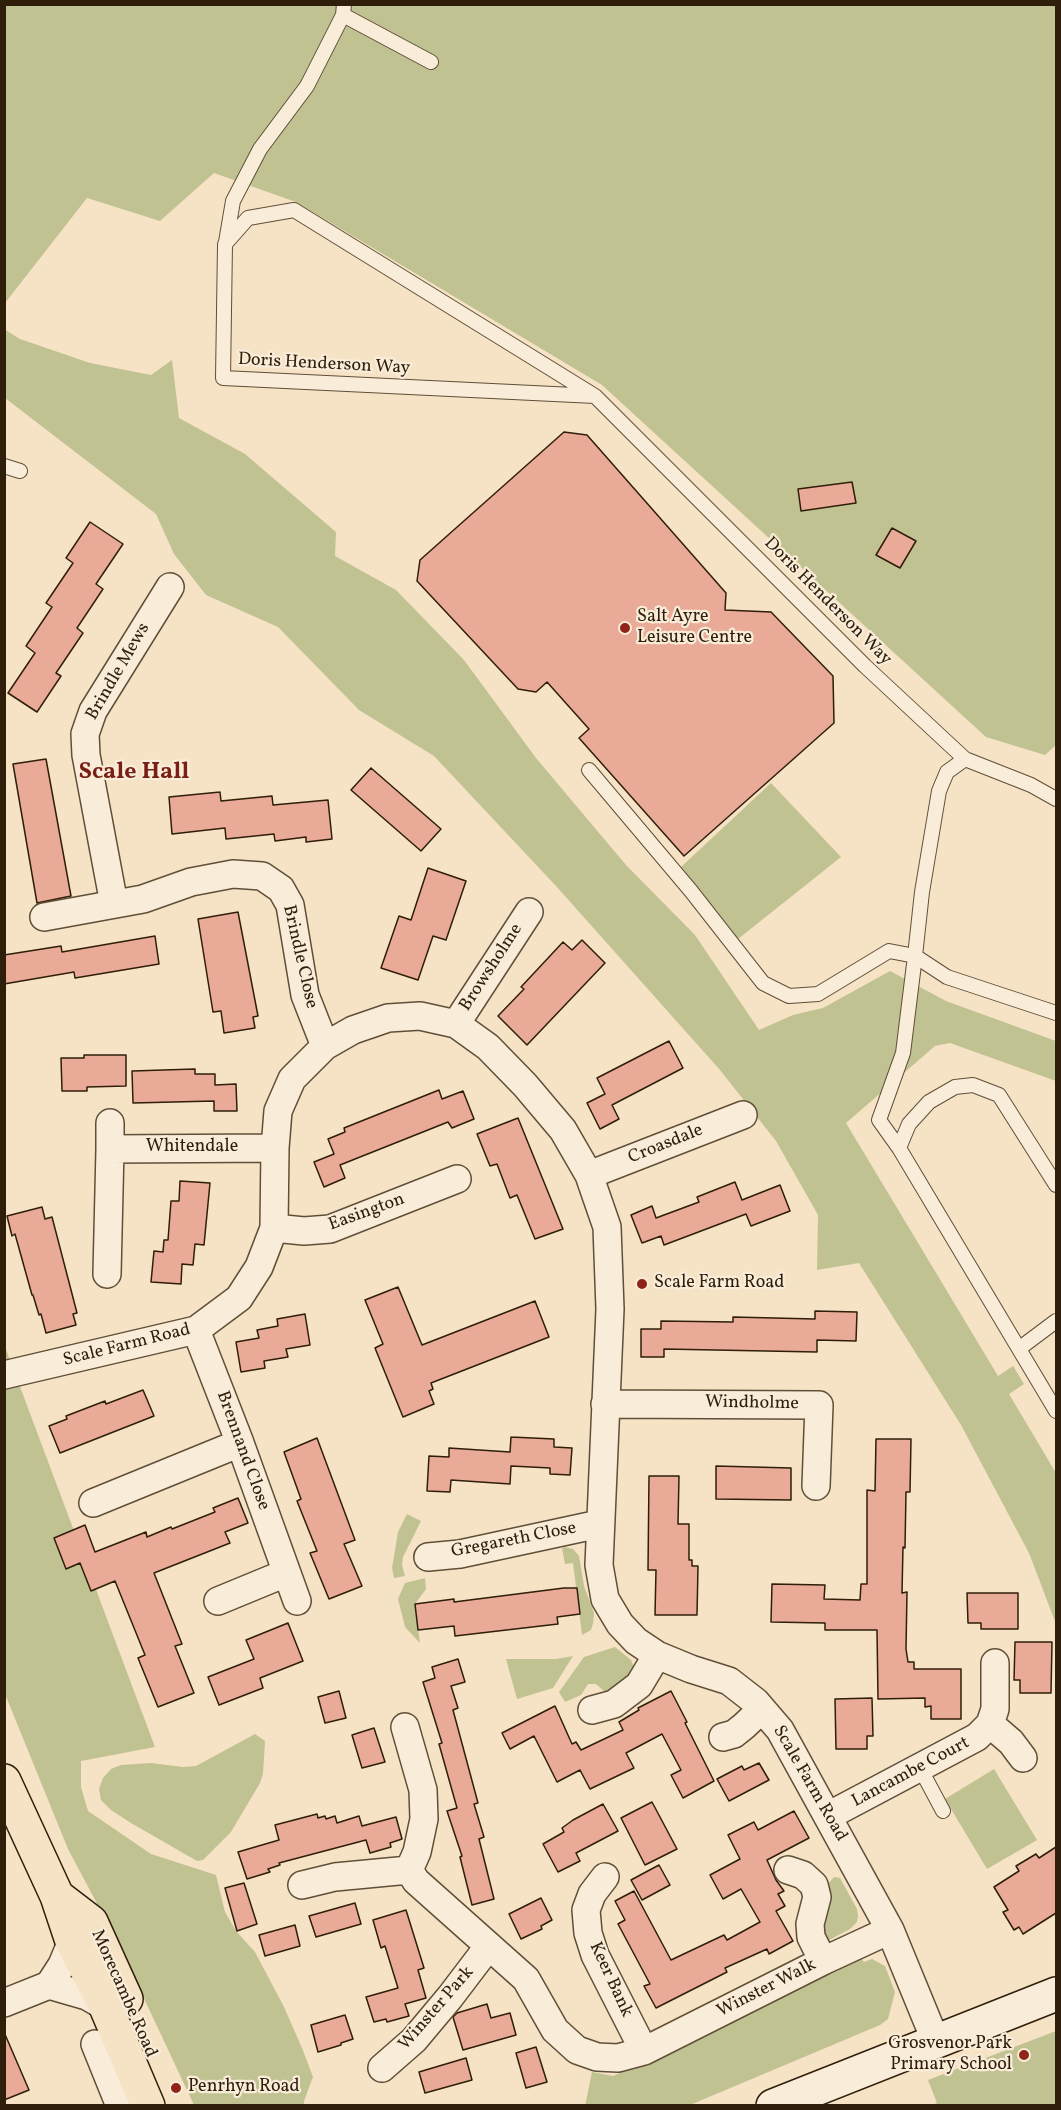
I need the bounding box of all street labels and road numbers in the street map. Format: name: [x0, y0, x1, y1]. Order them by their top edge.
street label: Doris Henderson Way: [237, 350, 411, 380]
street label: Doris Henderson Way: [758, 533, 896, 671]
street label: Brindle Mews: [82, 619, 156, 725]
street label: Brindle Close: [277, 903, 321, 1011]
street label: Browsholme: [456, 920, 528, 1016]
street label: Croasdale: [626, 1120, 706, 1170]
street label: Whitendale: [146, 1137, 238, 1159]
street label: Easington: [326, 1189, 408, 1237]
street label: Scale Farm Road: [61, 1320, 193, 1372]
street label: Brennand Close: [210, 1388, 274, 1514]
street label: Windholme: [705, 1392, 799, 1416]
street label: Gregareth Close: [450, 1518, 578, 1564]
street label: Scale Farm Road: [767, 1722, 851, 1846]
street label: Lancambe Court: [849, 1733, 973, 1813]
street label: Morecambe Road: [85, 1927, 161, 2061]
street label: Keer Bank: [583, 1939, 637, 2021]
street label: Winster Walk: [714, 1955, 820, 2023]
street label: Winster Park: [395, 1963, 479, 2055]

